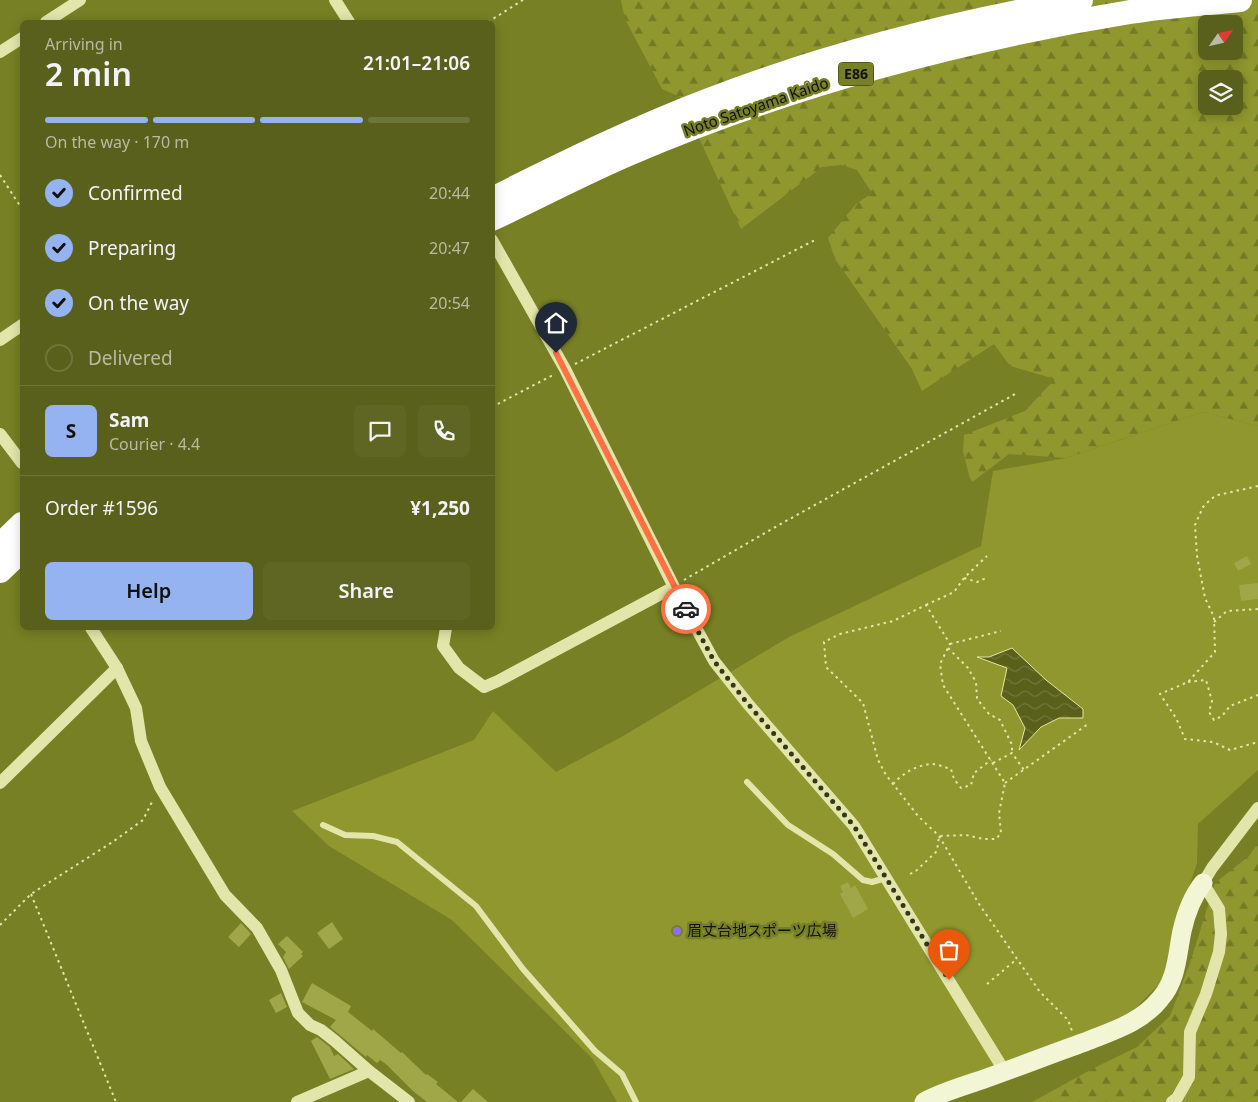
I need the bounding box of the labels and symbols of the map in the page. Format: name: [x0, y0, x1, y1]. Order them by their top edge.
north arrow: [1198, 15, 1242, 60]
road number: E86: [838, 62, 874, 86]
street label: Noto Satoyama Kaido: [681, 72, 831, 140]
pin: [535, 302, 577, 353]
courier: [661, 584, 711, 634]
place label: 眉丈台地スポーツ広場: [687, 920, 837, 940]
marker: 眉丈台地スポーツ広場: [671, 925, 683, 937]
pin: [928, 929, 970, 980]

